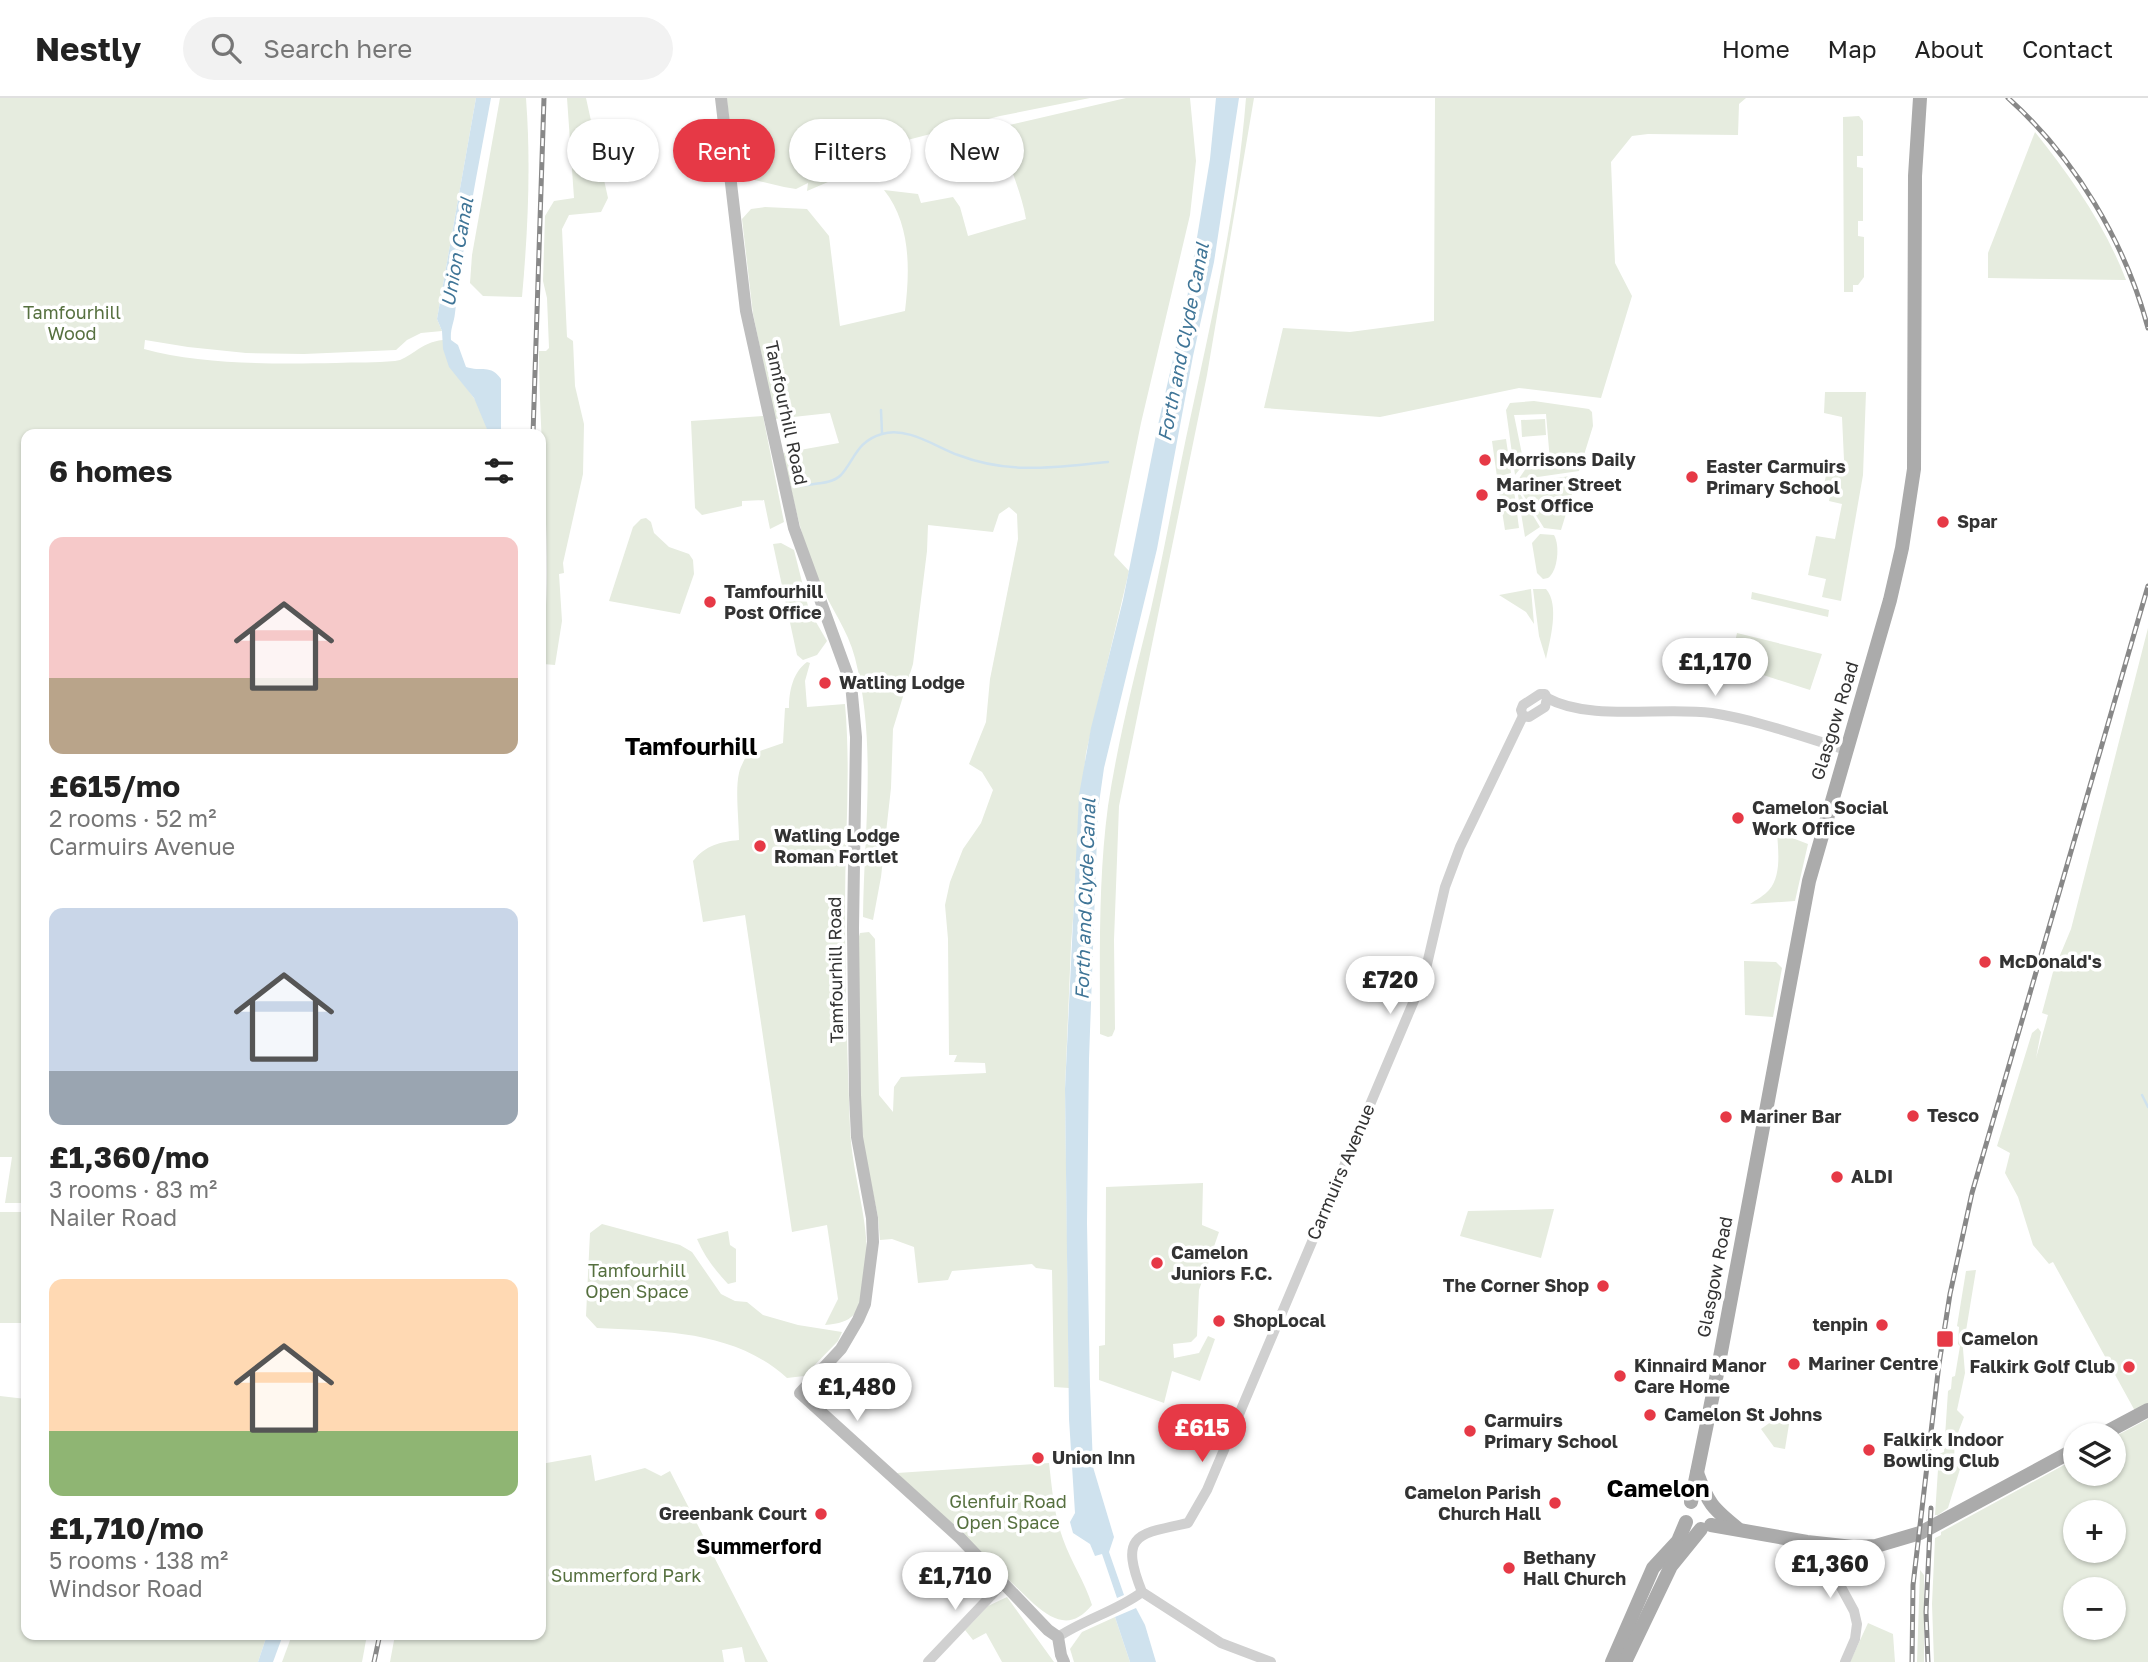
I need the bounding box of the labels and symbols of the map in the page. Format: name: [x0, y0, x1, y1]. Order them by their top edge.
water label: Union Canal: [436, 195, 478, 308]
water label: Forth and Clyde Canal: [1152, 240, 1213, 443]
park label: Tamfourhill Wood: [23, 301, 121, 344]
street label: Tamfourhill Road: [761, 339, 813, 487]
place label: Morrisons Daily: [1499, 448, 1636, 470]
marker: Morrisons Daily: [1477, 452, 1493, 468]
place label: Easter Carmuirs Primary School: [1706, 455, 1846, 498]
marker: Easter Carmuirs Primary School: [1684, 469, 1700, 485]
place label: Mariner Street Post Office: [1496, 473, 1622, 516]
marker: Mariner Street Post Office: [1474, 487, 1490, 503]
place label: Spar: [1957, 510, 1998, 532]
marker: Spar: [1935, 514, 1951, 530]
place label: Tamfourhill Post Office: [724, 580, 823, 623]
marker: Tamfourhill Post Office: [702, 594, 718, 610]
pin: £1,170: [1658, 638, 1772, 698]
street label: Glasgow Road: [1806, 659, 1863, 783]
place label: Watling Lodge: [839, 671, 965, 693]
marker: Watling Lodge: [817, 675, 833, 691]
district label: Tamfourhill: [625, 731, 757, 760]
place label: Camelon Social Work Office: [1752, 796, 1888, 839]
water label: Forth and Clyde Canal: [1069, 797, 1100, 1000]
marker: Camelon Social Work Office: [1730, 810, 1746, 826]
place label: Watling Lodge Roman Fortlet: [774, 824, 900, 867]
marker: Watling Lodge Roman Fortlet: [752, 838, 768, 854]
street label: Tamfourhill Road: [823, 896, 847, 1044]
place label: McDonald's: [1999, 950, 2102, 972]
marker: McDonald's: [1977, 954, 1993, 970]
pin: £720: [1349, 956, 1431, 1016]
street label: Carmuirs Avenue: [1301, 1100, 1379, 1243]
place label: Tesco: [1927, 1104, 1979, 1126]
place label: Mariner Bar: [1740, 1105, 1842, 1127]
marker: Tesco: [1905, 1108, 1921, 1124]
marker: Mariner Bar: [1718, 1109, 1734, 1125]
place label: ALDI: [1851, 1165, 1893, 1187]
marker: ALDI: [1829, 1169, 1845, 1185]
street label: Glasgow Road: [1691, 1214, 1737, 1339]
place label: Camelon Juniors F.C.: [1171, 1241, 1273, 1284]
marker: Camelon Juniors F.C.: [1149, 1255, 1165, 1271]
park label: Tamfourhill Open Space: [585, 1259, 689, 1302]
place label: The Corner Shop: [1443, 1274, 1589, 1296]
marker: The Corner Shop: [1595, 1278, 1611, 1294]
place label: ShopLocal: [1233, 1309, 1326, 1331]
marker: ShopLocal: [1211, 1313, 1227, 1329]
place label: tenpin: [1812, 1313, 1868, 1335]
marker: tenpin: [1874, 1317, 1890, 1333]
place label: Camelon: [1961, 1327, 2038, 1349]
marker: Camelon: [1935, 1329, 1955, 1349]
place label: Mariner Centre: [1808, 1352, 1939, 1374]
place label: Kinnaird Manor Care Home: [1634, 1354, 1767, 1397]
place label: Falkirk Golf Club: [1969, 1355, 2115, 1377]
marker: Mariner Centre: [1786, 1356, 1802, 1372]
marker: Falkirk Golf Club: [2121, 1359, 2137, 1375]
pin: £1,480: [800, 1364, 914, 1423]
marker: Kinnaird Manor Care Home: [1612, 1368, 1628, 1384]
place label: Camelon St Johns: [1664, 1403, 1822, 1425]
pin: £615: [1161, 1404, 1243, 1464]
marker: Camelon St Johns: [1642, 1407, 1658, 1423]
place label: Carmuirs Primary School: [1484, 1409, 1618, 1452]
marker: Carmuirs Primary School: [1462, 1423, 1478, 1439]
place label: Falkirk Indoor Bowling Club: [1883, 1428, 2004, 1471]
marker: Falkirk Indoor Bowling Club: [1861, 1442, 1877, 1458]
place label: Union Inn: [1052, 1446, 1135, 1468]
marker: Union Inn: [1030, 1450, 1046, 1466]
district label: Camelon: [1607, 1473, 1709, 1502]
place label: Camelon Parish Church Hall: [1404, 1481, 1541, 1524]
park label: Glenfuir Road Open Space: [949, 1490, 1067, 1533]
marker: Camelon Parish Church Hall: [1547, 1495, 1563, 1511]
place label: Greenbank Court: [659, 1502, 807, 1524]
marker: Greenbank Court: [813, 1506, 829, 1522]
district label: Summerford: [696, 1533, 822, 1559]
pin: £1,360: [1773, 1540, 1887, 1600]
place label: Bethany Hall Church: [1523, 1546, 1626, 1589]
pin: £1,710: [898, 1552, 1012, 1612]
marker: Bethany Hall Church: [1501, 1560, 1517, 1576]
park label: Summerford Park: [551, 1564, 701, 1586]

